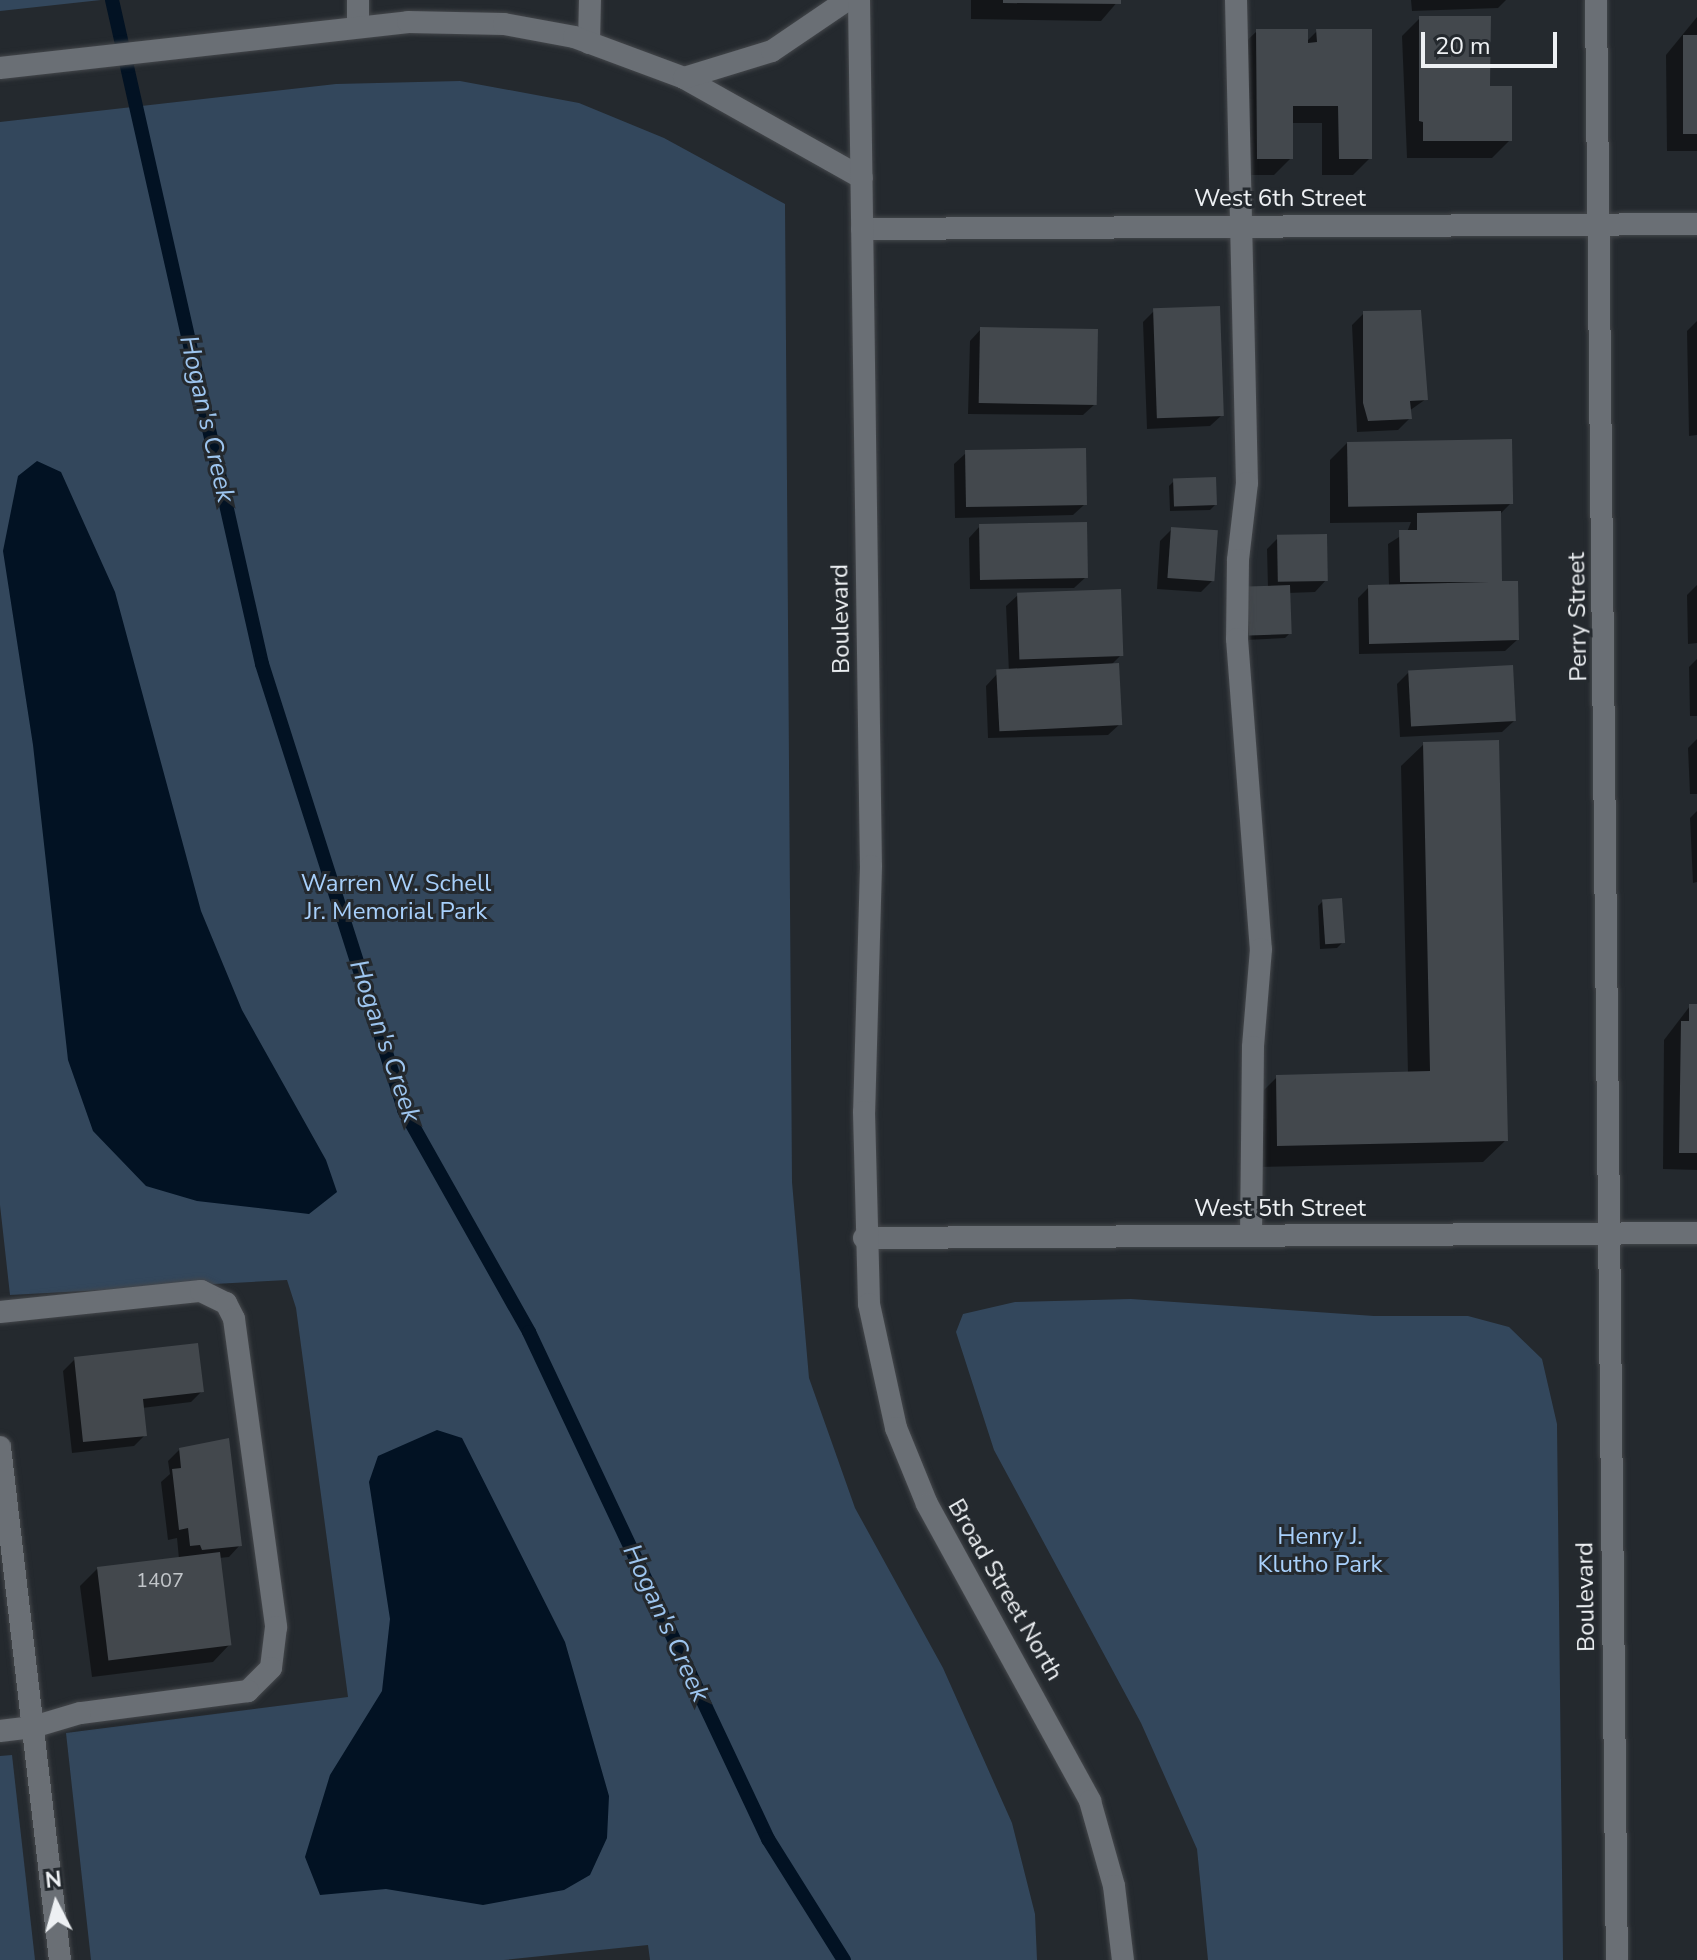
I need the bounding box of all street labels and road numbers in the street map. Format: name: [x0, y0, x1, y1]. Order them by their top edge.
street label: West 6th Street: [1194, 185, 1366, 213]
street label: Perry Street: [1562, 552, 1594, 682]
street label: Boulevard: [826, 564, 856, 674]
street label: West 5th Street: [1194, 1195, 1366, 1223]
street label: Broad Street North: [941, 1494, 1069, 1686]
street label: Boulevard: [1571, 1542, 1601, 1652]

